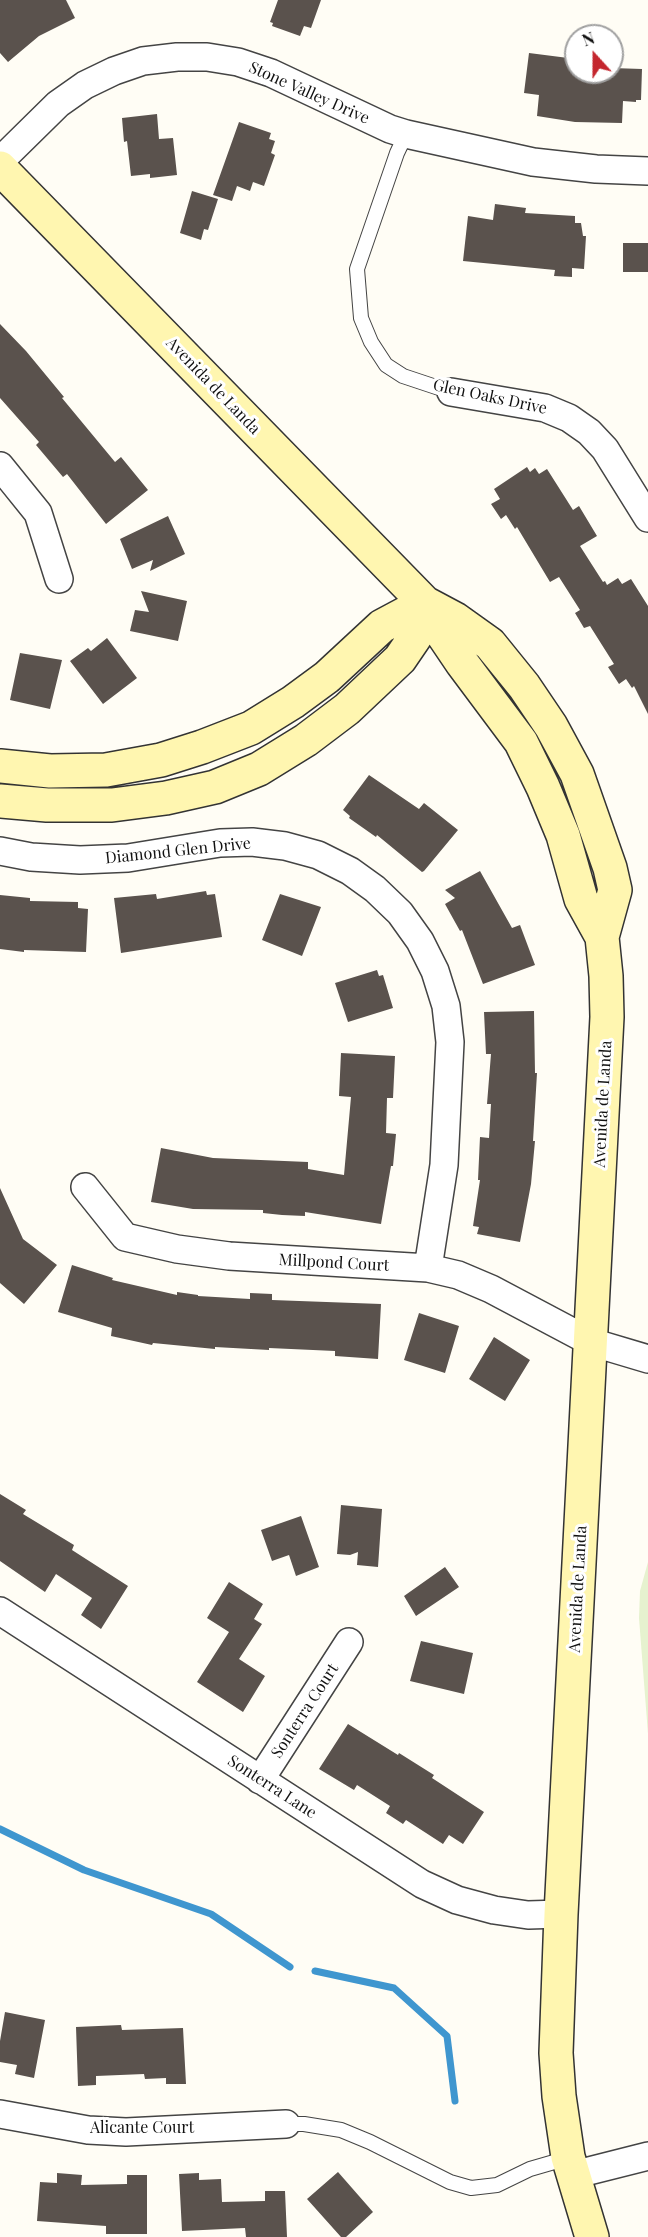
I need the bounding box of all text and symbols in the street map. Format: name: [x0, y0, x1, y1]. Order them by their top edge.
north arrow: [564, 24, 624, 84]
text: N: [579, 27, 597, 50]
street label: Stone Valley Drive: [246, 58, 372, 128]
street label: Avenida de Landa: [162, 334, 264, 438]
street label: Glen Oaks Drive: [431, 376, 549, 418]
street label: Diamond Glen Drive: [104, 834, 252, 868]
street label: Avenida de Landa: [590, 1040, 616, 1168]
street label: Millpond Court: [278, 1251, 390, 1275]
street label: Avenida de Landa: [565, 1525, 591, 1653]
street label: Sonterra Court: [267, 1660, 343, 1762]
street label: Sonterra Lane: [224, 1751, 320, 1823]
street label: Alicante Court: [90, 2118, 194, 2138]

